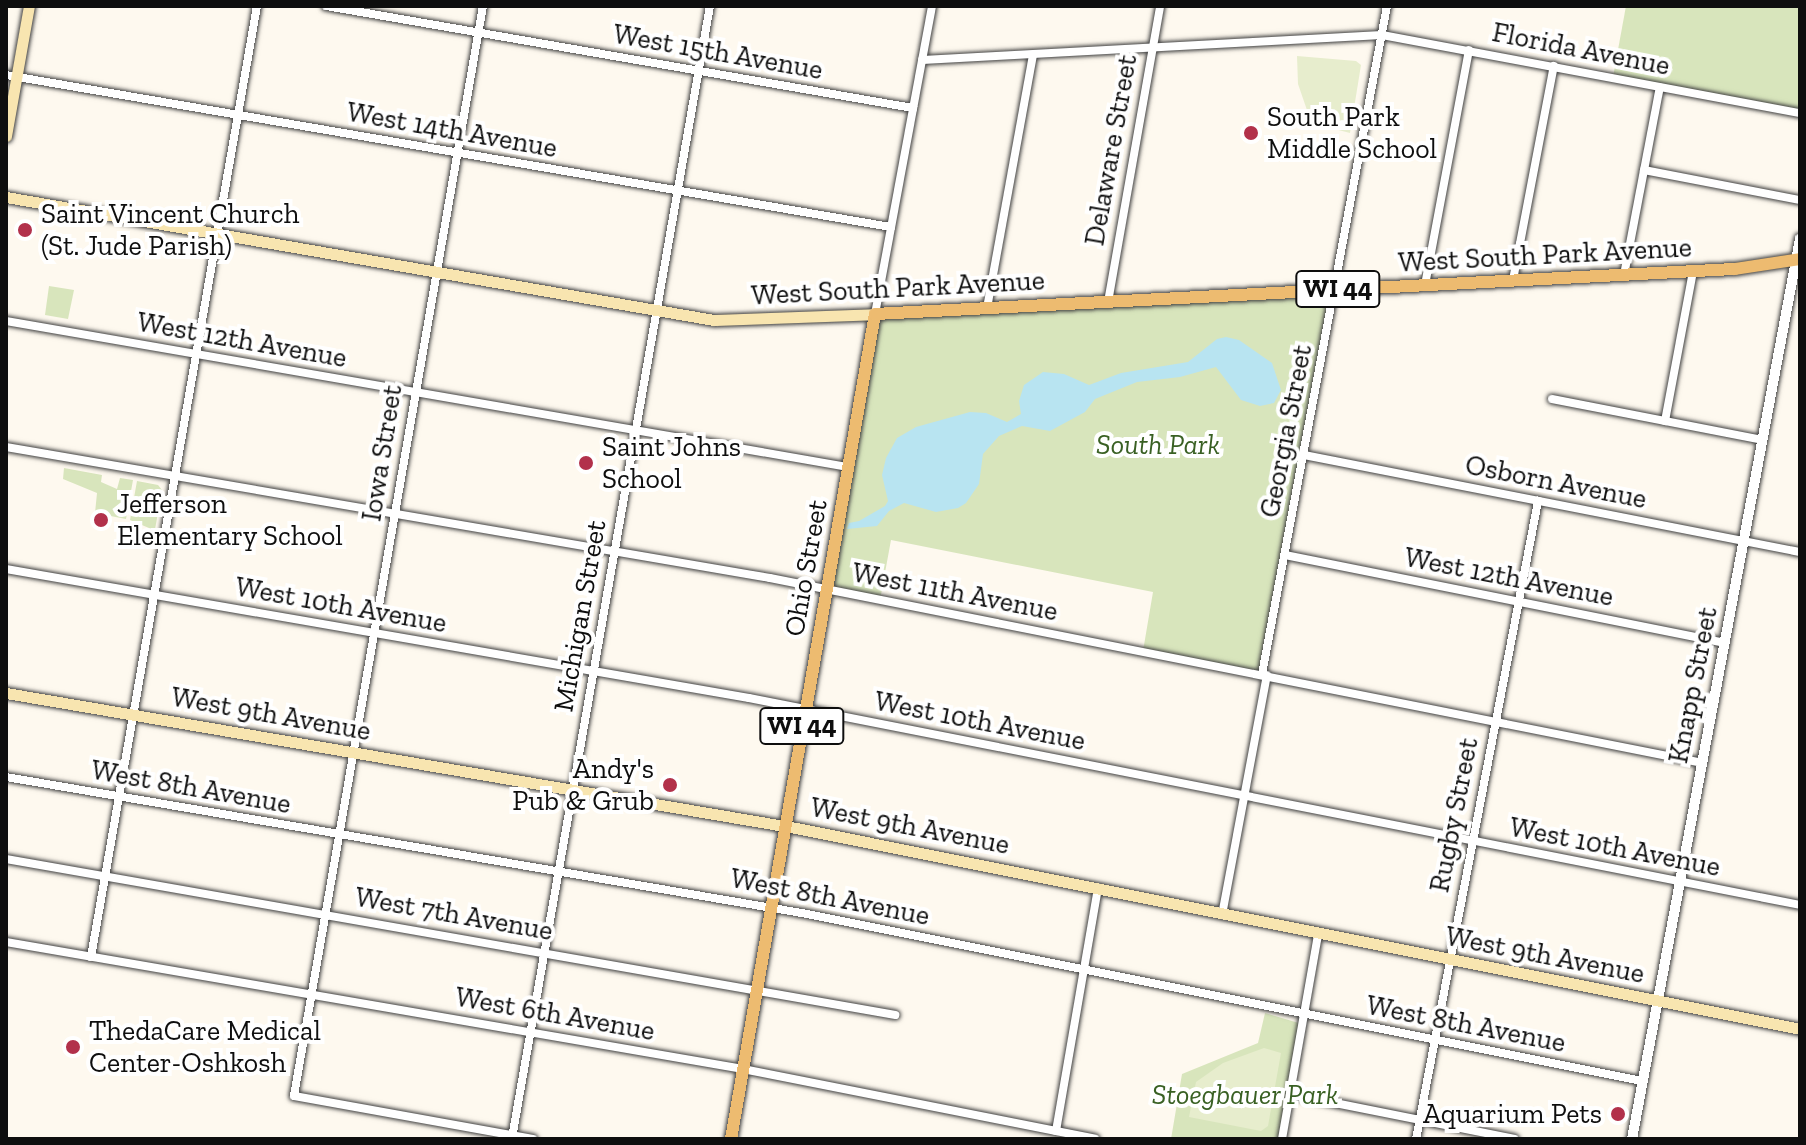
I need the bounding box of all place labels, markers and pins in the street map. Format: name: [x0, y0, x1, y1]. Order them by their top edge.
place label: South Park Middle School: [1267, 100, 1437, 166]
marker: South Park Middle School: [1242, 124, 1260, 142]
place label: Saint Vincent Church (St. Jude Parish): [41, 197, 300, 263]
marker: Saint Vincent Church (St. Jude Parish): [16, 221, 34, 239]
place label: Saint Johns School: [602, 430, 741, 496]
marker: Saint Johns School: [577, 454, 595, 472]
place label: Jefferson Elementary School: [117, 487, 343, 553]
marker: Jefferson Elementary School: [92, 511, 110, 529]
place label: Andy's Pub & Grub: [512, 752, 654, 818]
marker: Andy's Pub & Grub: [661, 776, 679, 794]
place label: ThedaCare Medical Center-Oshkosh: [89, 1014, 321, 1080]
marker: ThedaCare Medical Center-Oshkosh: [64, 1038, 82, 1056]
place label: Aquarium Pets: [1423, 1097, 1602, 1131]
marker: Aquarium Pets: [1609, 1105, 1627, 1123]

